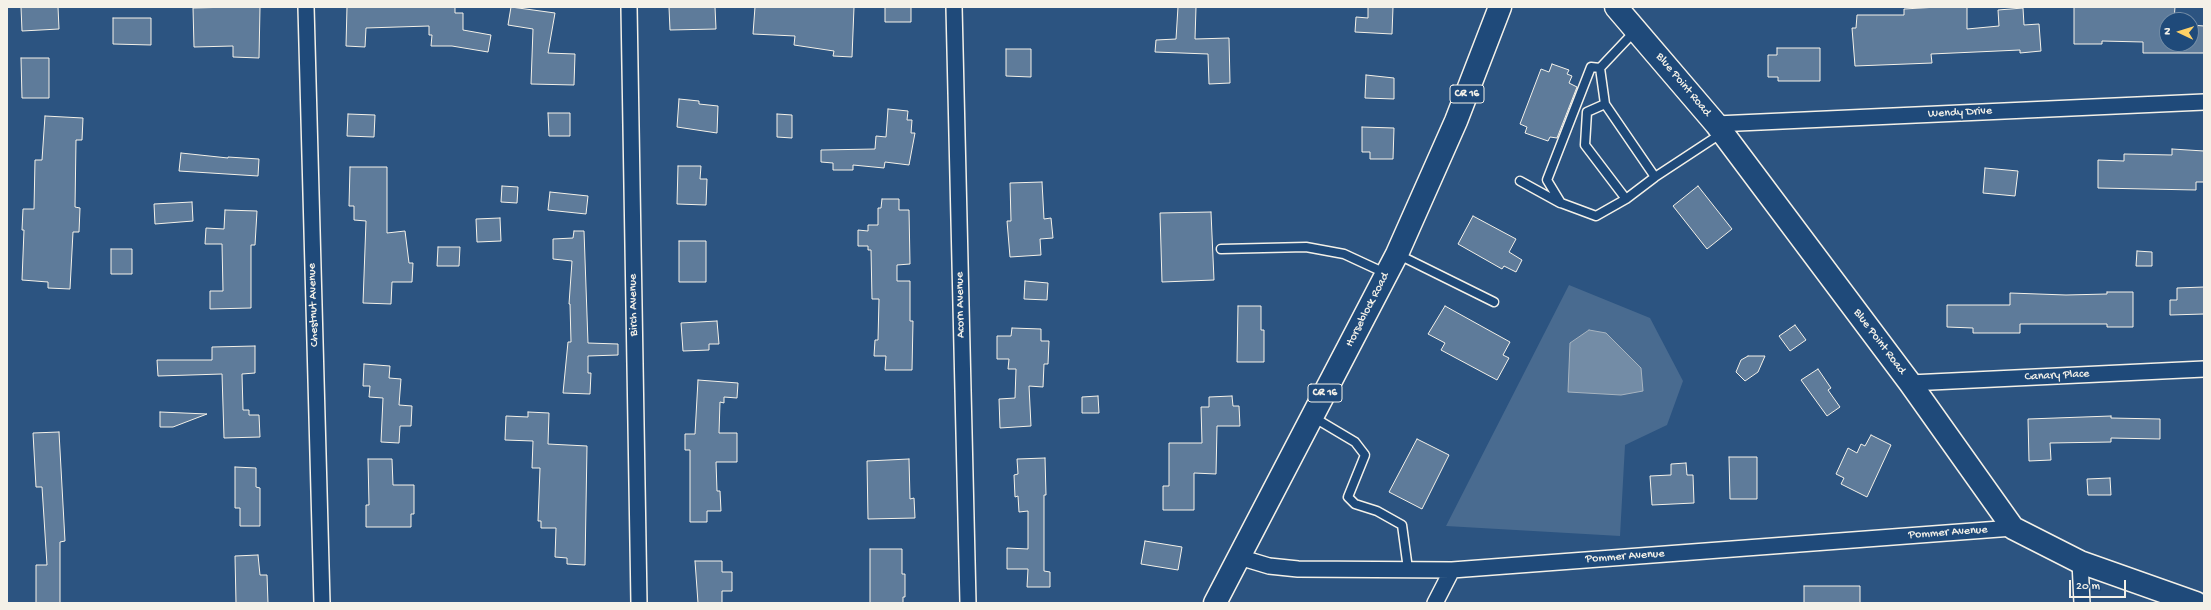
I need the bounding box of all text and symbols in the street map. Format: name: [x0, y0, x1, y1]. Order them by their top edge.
north arrow: [2159, 12, 2199, 52]
text: N: [2162, 27, 2174, 35]
street label: Blue Point Road: [1652, 50, 1714, 120]
road number: CR 16: [1450, 85, 1484, 103]
street label: Wendy Drive: [1928, 104, 1992, 122]
street label: Chestnut Avenue: [305, 263, 323, 347]
street label: Horseblock Road: [1343, 270, 1393, 350]
street label: Acorn Avenue: [953, 272, 969, 338]
street label: Birch Avenue: [626, 274, 642, 336]
street label: Blue Point Road: [1850, 306, 1908, 378]
street label: Canary Place: [2024, 367, 2090, 385]
road number: CR 16: [1308, 384, 1342, 402]
street label: Pommer Avenue: [1908, 523, 1988, 543]
street label: Pommer Avenue: [1585, 547, 1665, 567]
scale bar: [2071, 572, 2128, 598]
text: 20 m: [2076, 580, 2100, 594]

